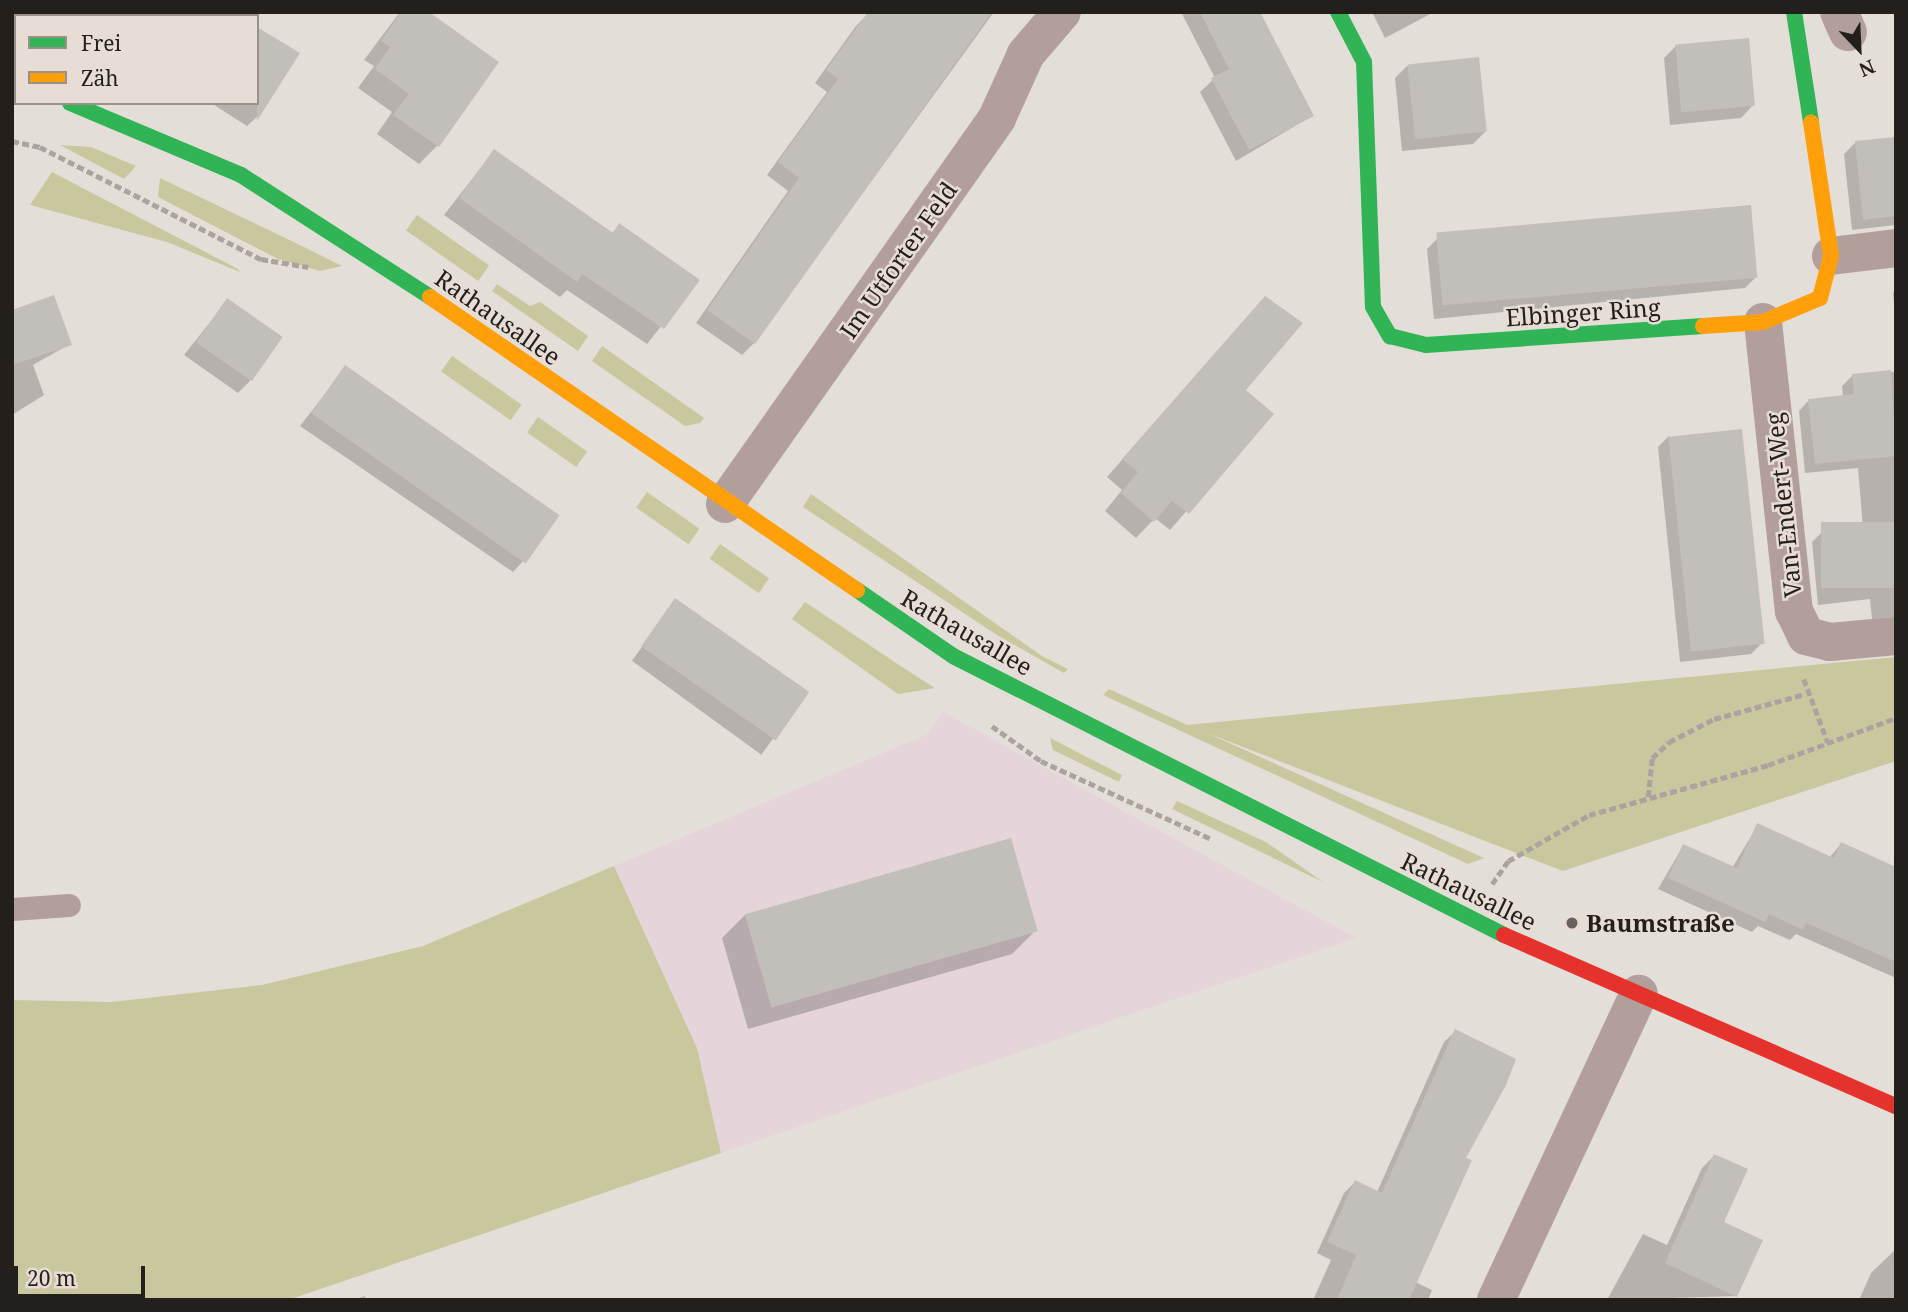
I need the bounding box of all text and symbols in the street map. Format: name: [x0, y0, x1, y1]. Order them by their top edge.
legend: [14, 14, 259, 105]
north arrow: [1824, 14, 1894, 84]
text: Frei: [81, 29, 121, 57]
text: N: [1855, 53, 1879, 83]
text: Zäh: [81, 64, 119, 92]
street label: Im Utforter Feld: [833, 176, 963, 344]
street label: Rathausallee: [430, 263, 566, 371]
street label: Elbinger Ring: [1504, 292, 1662, 332]
street label: Van-Endert-Weg: [1759, 411, 1807, 599]
street label: Rathausallee: [896, 583, 1038, 681]
street label: Rathausallee: [1397, 846, 1541, 936]
place label: Baumstraße: [1586, 909, 1735, 937]
marker: Baumstraße: [1564, 915, 1580, 931]
scale bar: [18, 1252, 149, 1296]
text: 20 m: [27, 1264, 76, 1292]

